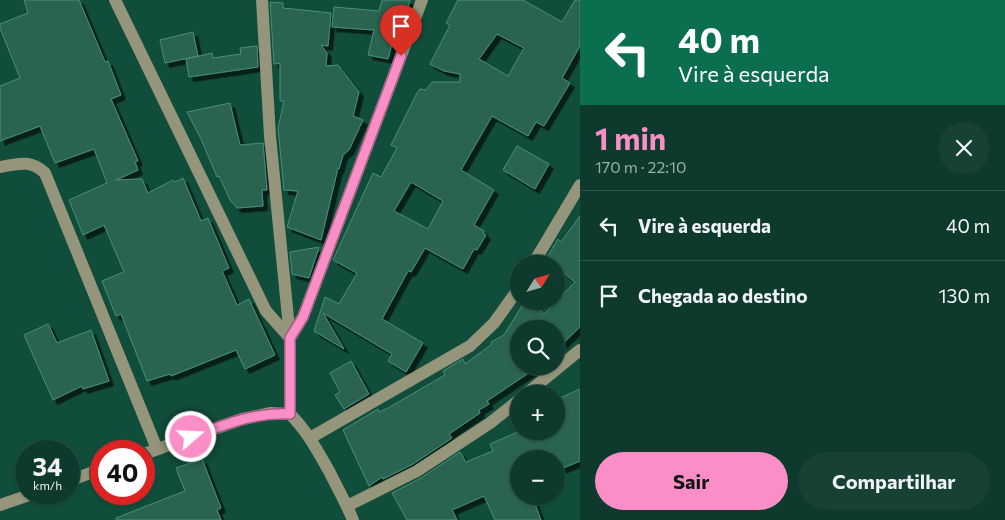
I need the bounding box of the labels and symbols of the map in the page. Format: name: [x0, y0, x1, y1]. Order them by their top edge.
pin: [380, 5, 422, 56]
north arrow: [510, 255, 565, 310]
position arrow: [164, 410, 216, 462]
speed limit sign: 40: [90, 440, 155, 505]

